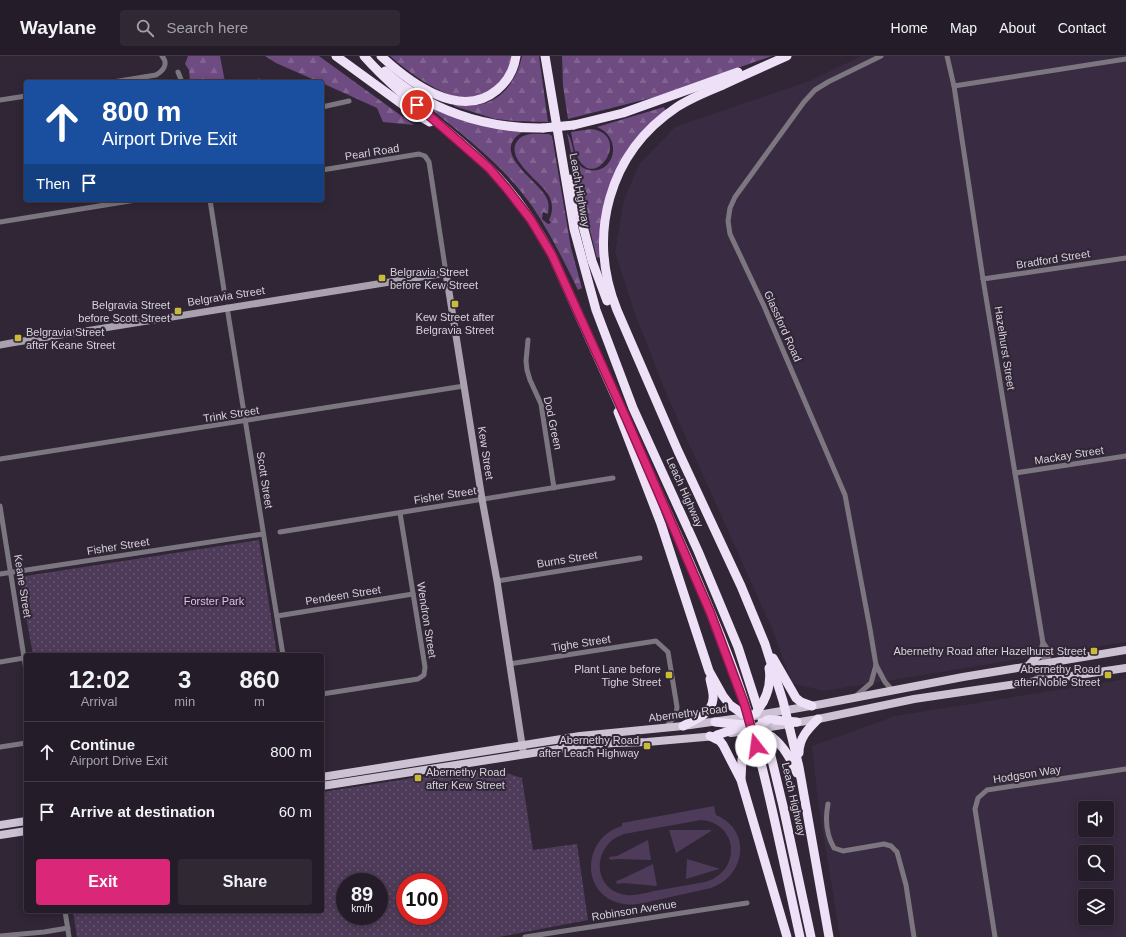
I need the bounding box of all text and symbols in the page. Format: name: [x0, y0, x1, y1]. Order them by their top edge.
search box: [120, 10, 400, 46]
text: Waylane: [20, 17, 96, 38]
icon: search: [134, 17, 156, 39]
text: Search here: [166, 19, 248, 36]
text: Home: [891, 20, 928, 36]
text: Map: [950, 20, 977, 36]
text: About: [999, 20, 1036, 36]
text: Contact: [1058, 20, 1106, 36]
pin: [400, 88, 434, 122]
icon: arrive: [406, 94, 428, 116]
icon: ahead: [36, 96, 88, 148]
text: 800 m: [102, 96, 181, 127]
text: Airport Drive Exit: [102, 129, 237, 149]
street label: Pearl Road: [344, 142, 400, 162]
street label: Leach Highway: [568, 152, 593, 229]
icon: arrive: [78, 172, 100, 194]
text: Then: [36, 175, 70, 192]
street label: Bradford Street: [1015, 247, 1091, 271]
place label: Belgravia Street before Kew Street: [390, 266, 478, 291]
marker: Belgravia Street before Kew Street: [377, 273, 387, 283]
street label: Belgravia Street: [186, 284, 266, 308]
street label: Glassford Road: [762, 289, 804, 363]
place label: Belgravia Street before Scott Street: [78, 299, 170, 324]
marker: Kew Street after Belgravia Street: [450, 299, 460, 309]
street label: Hazelhurst Street: [992, 305, 1018, 391]
marker: Belgravia Street before Scott Street: [173, 306, 183, 316]
place label: Kew Street after Belgravia Street: [416, 311, 495, 336]
place label: Belgravia Street after Keane Street: [26, 326, 115, 351]
marker: Belgravia Street after Keane Street: [13, 333, 23, 343]
street label: Dod Green: [542, 395, 564, 451]
street label: Trink Street: [202, 404, 260, 424]
street label: Kew Street: [476, 425, 496, 481]
street label: Mackay Street: [1033, 444, 1105, 466]
street label: Scott Street: [255, 451, 275, 509]
street label: Leach Highway: [664, 455, 706, 529]
street label: Fisher Street: [413, 484, 477, 506]
street label: Fisher Street: [86, 535, 150, 557]
street label: Burns Street: [536, 548, 598, 570]
street label: Keane Street: [12, 553, 34, 619]
street label: Wendron Street: [415, 581, 439, 659]
street label: Pendeen Street: [304, 583, 382, 607]
park label: Forster Park: [184, 595, 245, 607]
street label: Tighe Street: [551, 632, 611, 654]
place label: Abernethy Road after Hazelhurst Street: [893, 645, 1086, 657]
marker: Abernethy Road after Hazelhurst Street: [1089, 646, 1099, 656]
place label: Plant Lane before Tighe Street: [574, 663, 661, 688]
place label: Abernethy Road after Noble Street: [1014, 663, 1100, 688]
text: 12:02: [68, 666, 130, 693]
text: 3: [178, 666, 191, 693]
text: 860: [240, 666, 280, 693]
marker: Plant Lane before Tighe Street: [664, 670, 674, 680]
marker: Abernethy Road after Noble Street: [1103, 670, 1113, 680]
text: Arrival: [81, 694, 118, 709]
text: min: [174, 694, 195, 709]
text: m: [254, 694, 265, 709]
street label: Abernethy Road: [648, 702, 728, 724]
position arrow: [735, 725, 777, 767]
place label: Abernethy Road after Leach Highway: [539, 734, 639, 759]
text: Continue: [70, 736, 135, 753]
icon: ahead: [36, 741, 58, 763]
marker: Abernethy Road after Leach Highway: [642, 741, 652, 751]
text: 800 m: [270, 743, 312, 760]
text: Airport Drive Exit: [70, 753, 168, 768]
street label: Leach Highway: [780, 761, 808, 837]
street label: Hodgson Way: [992, 763, 1062, 785]
place label: Abernethy Road after Kew Street: [426, 766, 506, 791]
marker: Abernethy Road after Kew Street: [413, 773, 423, 783]
icon: arrive: [36, 801, 58, 823]
map controls: [1078, 801, 1114, 925]
button: sound: [1078, 801, 1114, 837]
text: Arrive at destination: [70, 803, 215, 820]
text: 60 m: [279, 803, 312, 820]
button: search: [1078, 845, 1114, 881]
button: Exit: [36, 859, 170, 905]
button: Share: [178, 859, 312, 905]
speed limit sign: 100: [396, 873, 448, 925]
text: 89: [351, 883, 373, 905]
button: layers: [1078, 889, 1114, 925]
street label: Robinson Avenue: [591, 897, 677, 923]
text: km/h: [351, 903, 373, 914]

